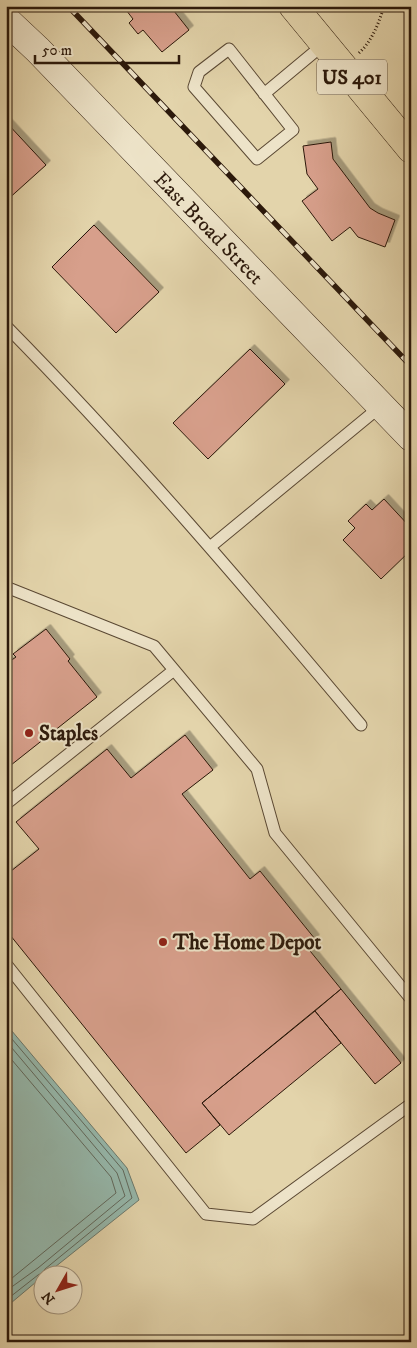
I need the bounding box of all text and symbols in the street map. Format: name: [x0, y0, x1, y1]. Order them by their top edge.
scale bar: [35, 32, 179, 64]
text: 50 m: [42, 41, 72, 60]
road number: US 401: [317, 60, 387, 94]
street label: East Broad Street: [148, 167, 269, 291]
place label: Staples: [39, 721, 98, 747]
marker: Staples: [23, 727, 35, 739]
place label: The Home Depot: [172, 930, 322, 956]
marker: The Home Depot: [157, 936, 169, 948]
north arrow: [32, 1266, 82, 1316]
text: N: [38, 1287, 59, 1308]

